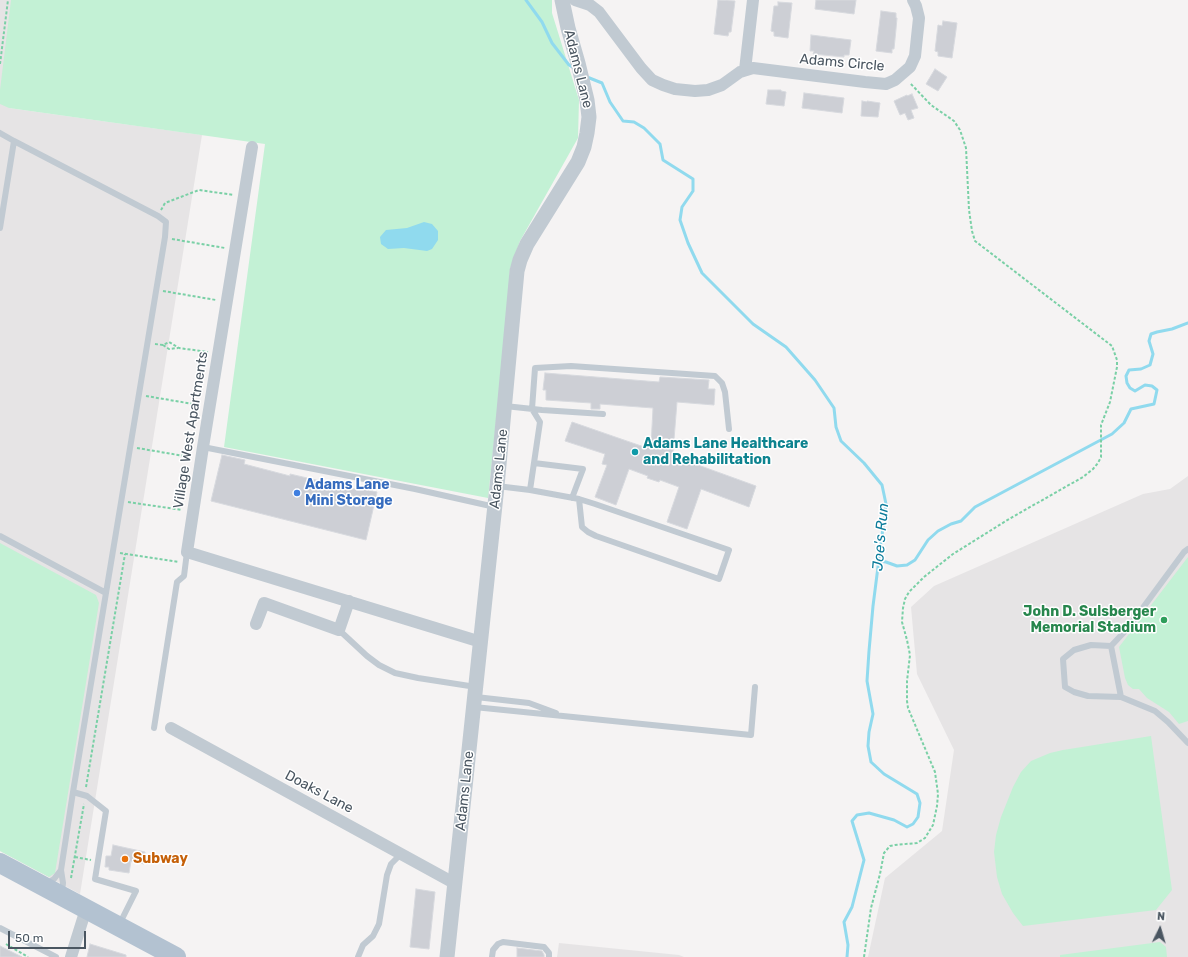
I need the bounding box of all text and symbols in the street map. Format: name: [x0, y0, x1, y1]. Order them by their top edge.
street label: Adams Lane: [560, 28, 596, 110]
street label: Adams Circle: [799, 51, 885, 75]
street label: Village West Apartments: [170, 350, 212, 510]
street label: Adams Lane: [486, 428, 512, 510]
place label: Adams Lane Healthcare and Rehabilitation: [643, 436, 808, 468]
marker: Adams Lane Healthcare and Rehabilitation: [630, 447, 640, 457]
place label: Adams Lane Mini Storage: [305, 477, 393, 510]
marker: Adams Lane Mini Storage: [292, 488, 302, 498]
water label: Joe's Run: [869, 502, 893, 572]
place label: John D. Sulsberger Memorial Stadium: [1023, 604, 1156, 636]
marker: John D. Sulsberger Memorial Stadium: [1159, 615, 1169, 625]
street label: Adams Lane: [452, 750, 478, 832]
street label: Doaks Lane: [282, 767, 356, 817]
place label: Subway: [133, 851, 188, 867]
marker: Subway: [120, 854, 130, 864]
north arrow: [1140, 909, 1180, 949]
text: N: [1157, 910, 1166, 923]
scale bar: [10, 923, 88, 949]
text: 50 m: [15, 931, 43, 945]

